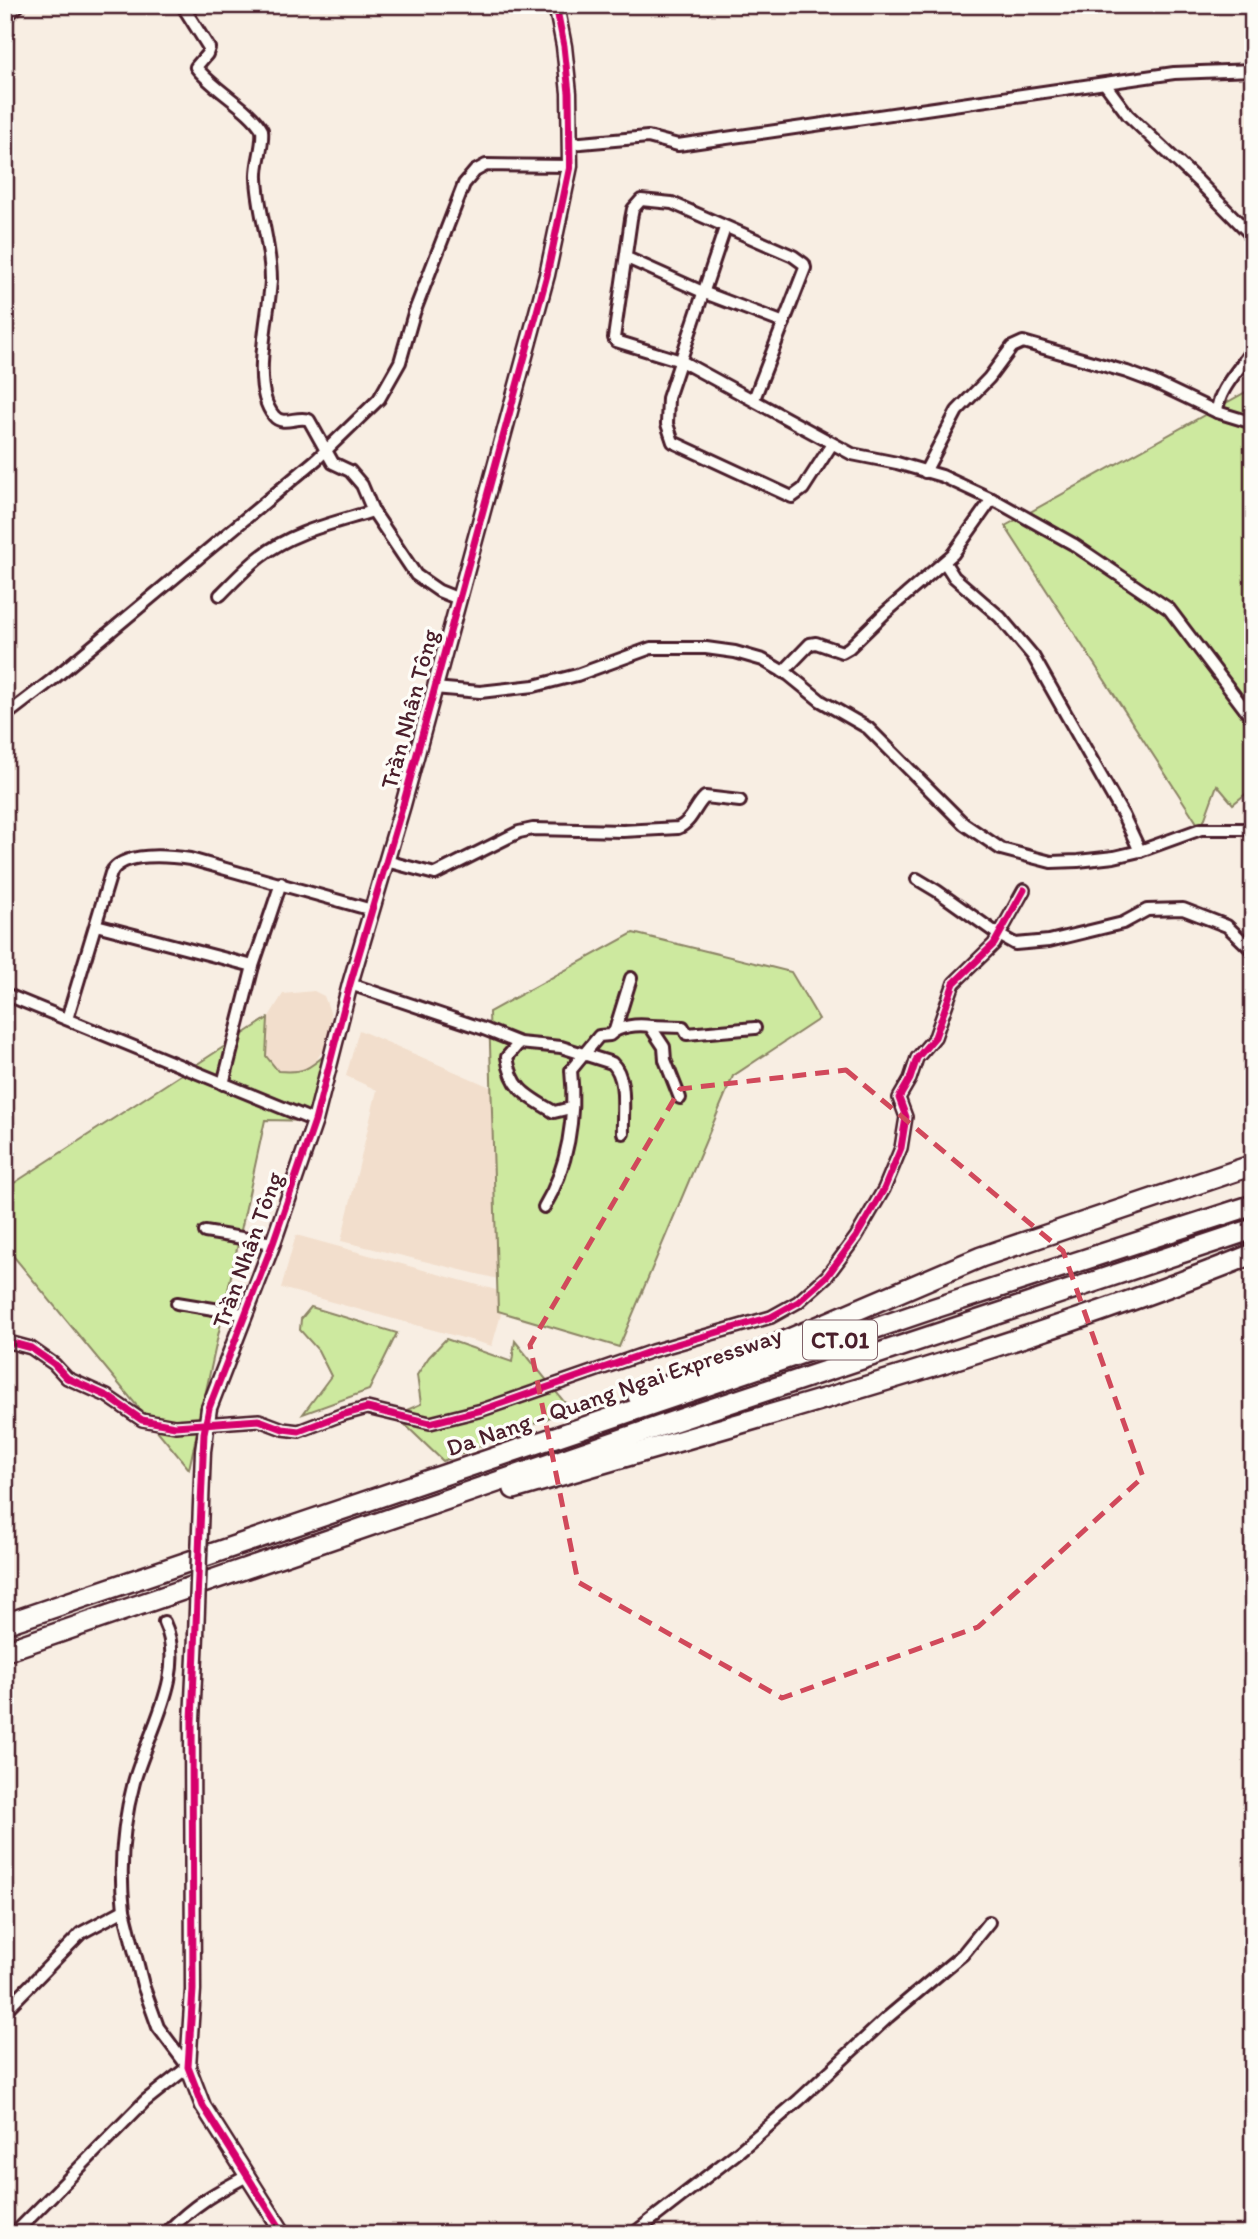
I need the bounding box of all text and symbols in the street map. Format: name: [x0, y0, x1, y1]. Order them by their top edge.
street label: Trần Nhân Tông: [374, 625, 444, 792]
street label: Trần Nhân Tông: [205, 1167, 289, 1332]
street label: Da Nang - Quang Ngai Expressway: [442, 1320, 786, 1462]
road number: CT.01: [803, 1320, 877, 1359]

